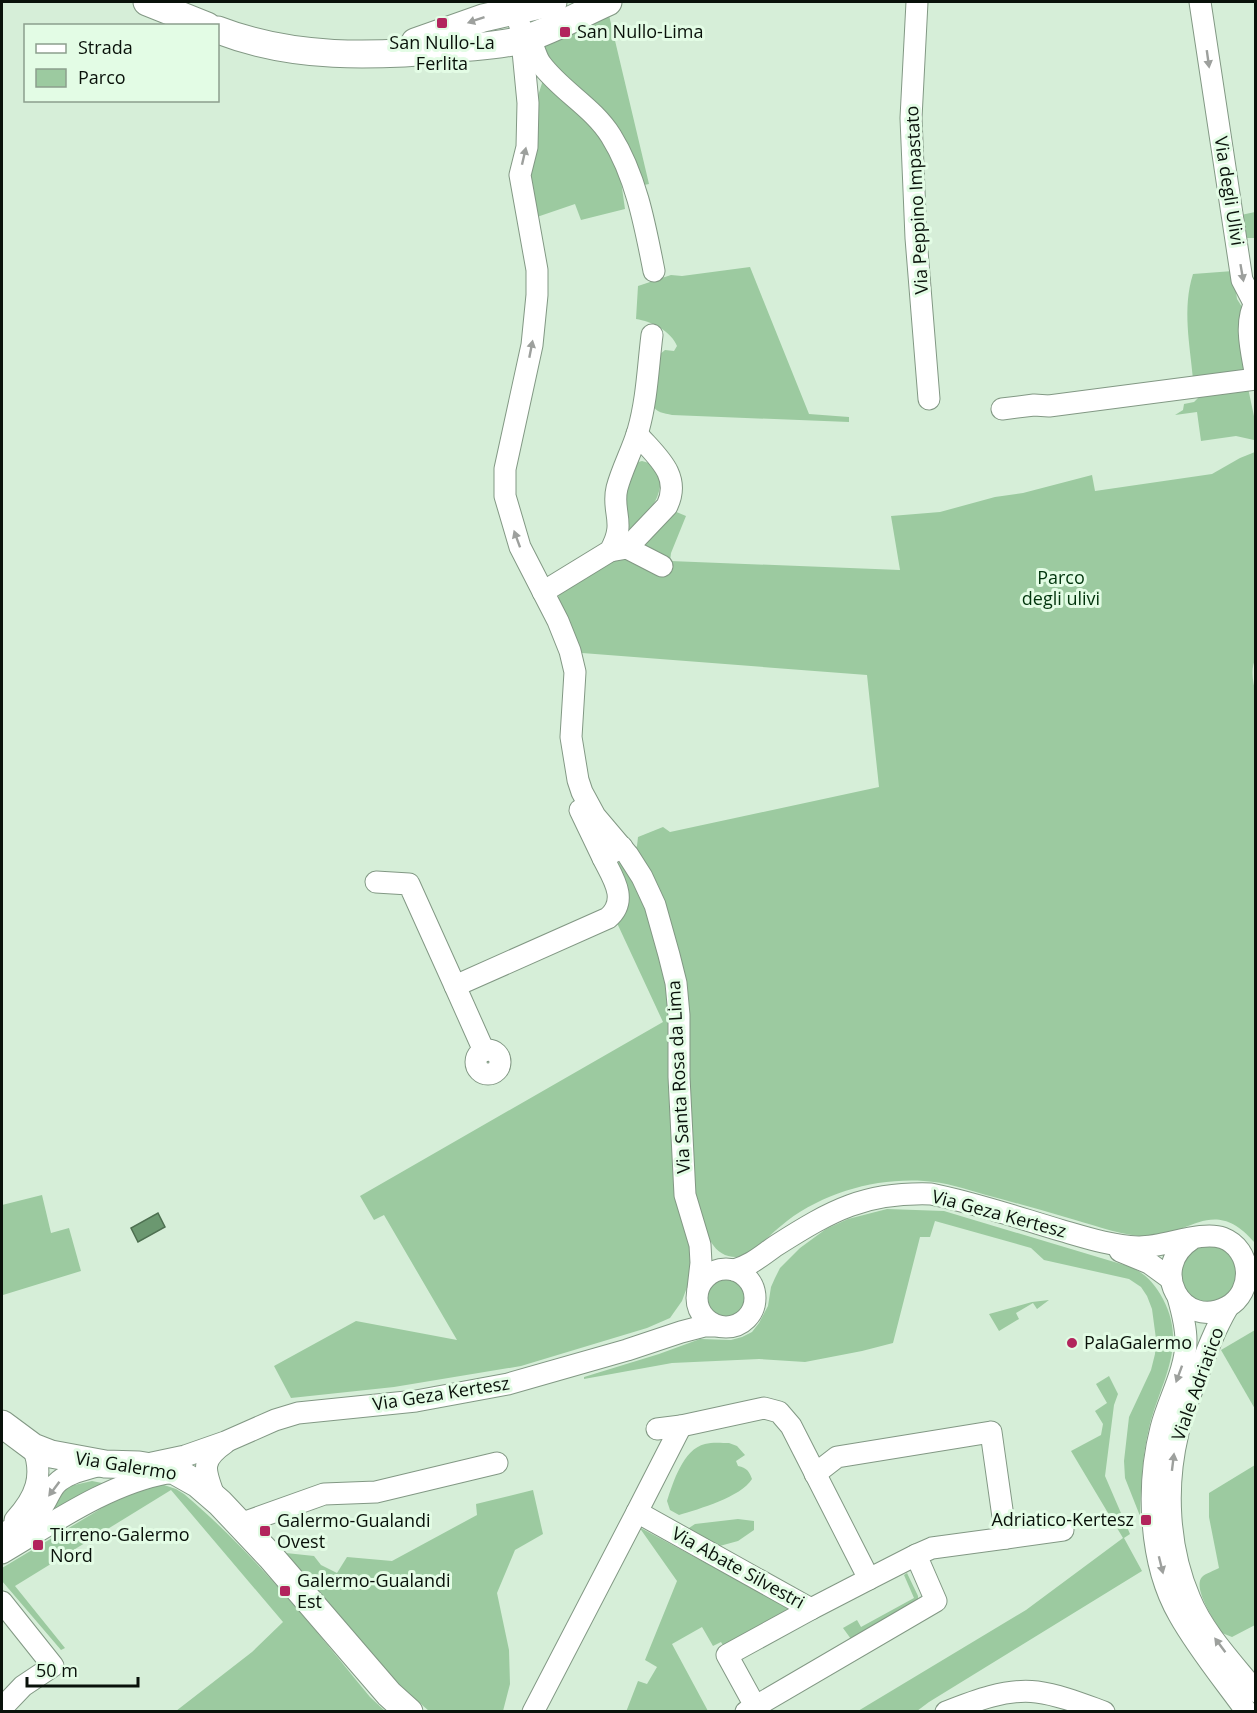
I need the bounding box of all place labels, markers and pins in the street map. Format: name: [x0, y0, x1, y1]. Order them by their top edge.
marker: San Nullo-La Ferlita: [435, 16, 449, 30]
place label: San Nullo-Lima: [577, 19, 704, 43]
marker: San Nullo-Lima: [558, 25, 572, 39]
place label: San Nullo-La Ferlita: [389, 30, 495, 75]
place label: PalaGalermo: [1084, 1330, 1192, 1354]
marker: PalaGalermo: [1065, 1336, 1079, 1350]
place label: Adriatico-Kertesz: [991, 1507, 1134, 1531]
place label: Galermo-Gualandi Ovest: [277, 1508, 431, 1553]
marker: Adriatico-Kertesz: [1139, 1513, 1153, 1527]
place label: Tirreno-Galermo Nord: [50, 1522, 190, 1567]
marker: Galermo-Gualandi Ovest: [258, 1524, 272, 1538]
marker: Tirreno-Galermo Nord: [31, 1538, 45, 1552]
place label: Galermo-Gualandi Est: [297, 1568, 451, 1613]
marker: Galermo-Gualandi Est: [278, 1584, 292, 1598]

